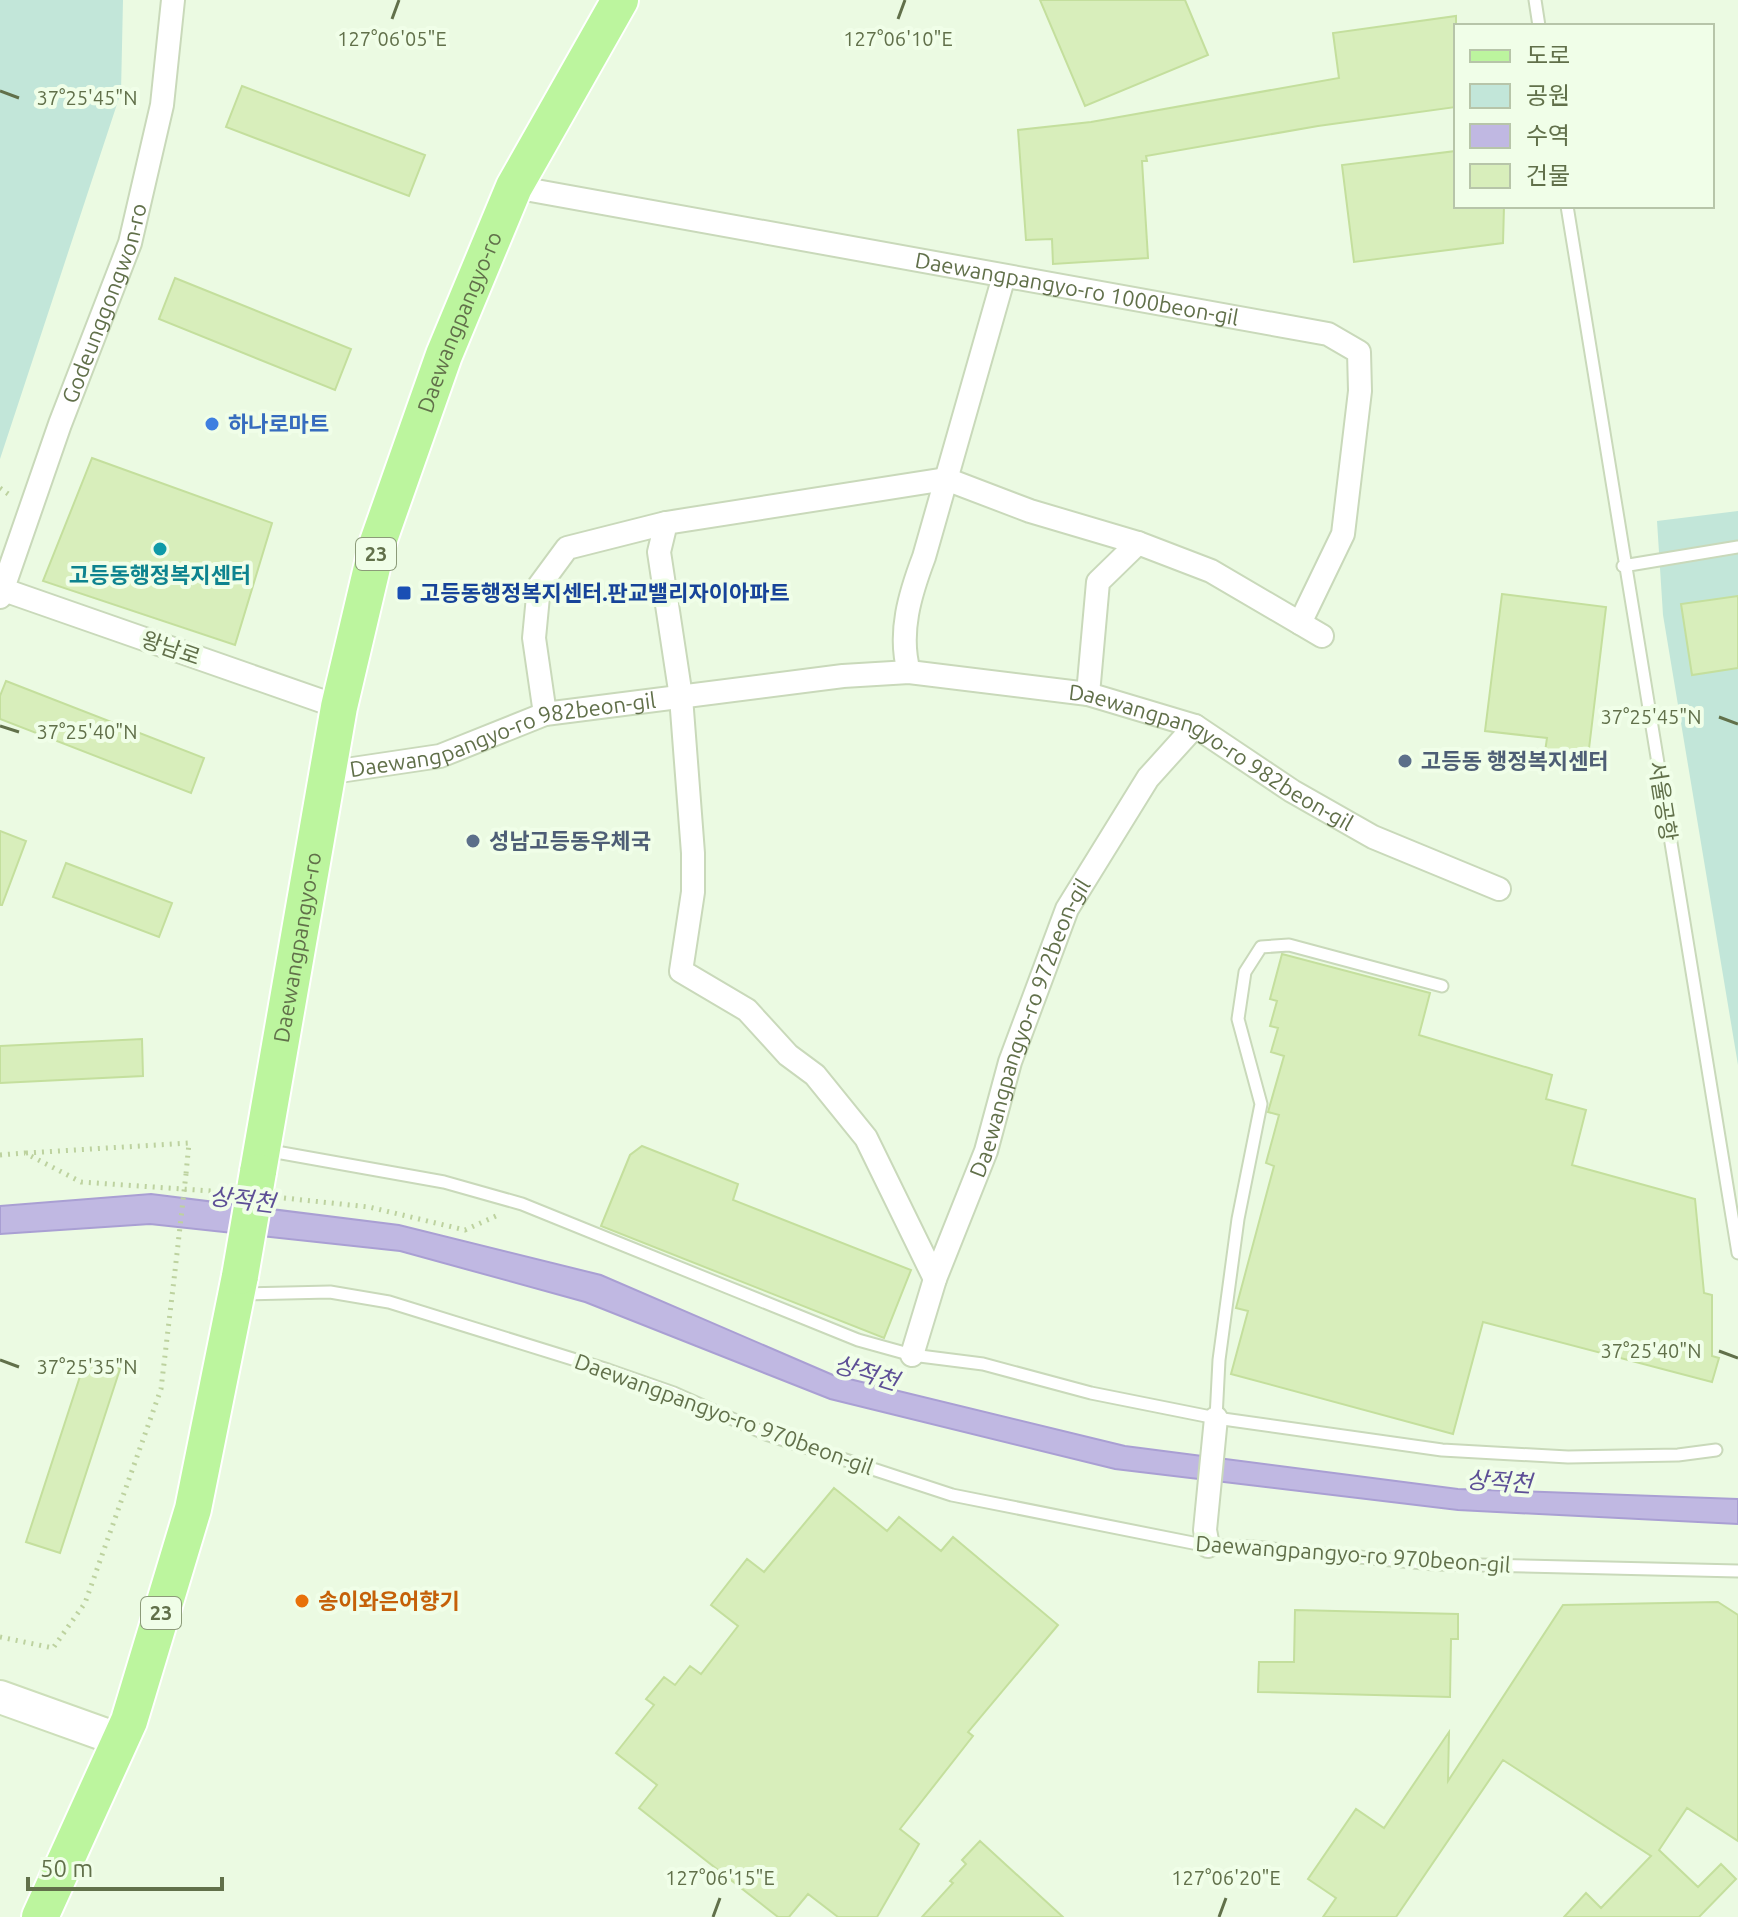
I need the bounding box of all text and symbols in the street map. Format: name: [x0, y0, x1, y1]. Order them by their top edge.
legend: [1454, 24, 1714, 208]
text: 127°06'05"E: [337, 27, 447, 50]
text: 127°06'10"E: [843, 27, 953, 50]
text: 도로: [1526, 42, 1570, 69]
text: 공원: [1526, 82, 1570, 109]
text: 37°25'45"N: [36, 86, 138, 109]
text: 수역: [1526, 122, 1570, 149]
text: 건물: [1526, 162, 1570, 189]
street label: Godeunggongwon-ro: [56, 201, 151, 407]
street label: Daewangpangyo-ro: [412, 228, 506, 416]
street label: Daewangpangyo-ro 1000beon-gil: [913, 247, 1241, 330]
place label: 하나로마트: [228, 411, 329, 436]
marker: 하나로마트: [203, 415, 221, 433]
road number: 23: [356, 538, 396, 570]
marker: 고등동행정복지센터: [151, 540, 169, 558]
place label: 고등동행정복지센터: [69, 562, 251, 587]
place label: 고등동행정복지센터.판교밸리자이아파트: [420, 580, 790, 605]
marker: 고등동행정복지센터.판교밸리자이아파트: [395, 584, 413, 602]
street label: 왕남로: [138, 626, 204, 669]
street label: Daewangpangyo-ro 982beon-gil: [1067, 679, 1358, 835]
street label: Daewangpangyo-ro 982beon-gil: [348, 687, 657, 781]
text: 37°25'45"N: [1600, 705, 1702, 728]
text: 37°25'40"N: [36, 720, 138, 743]
place label: 고등동 행정복지센터: [1421, 748, 1608, 773]
marker: 고등동 행정복지센터: [1396, 752, 1414, 770]
street label: 서울공항: [1645, 759, 1682, 843]
place label: 성남고등동우체국: [489, 828, 651, 853]
marker: 성남고등동우체국: [464, 832, 482, 850]
street label: Daewangpangyo-ro: [268, 850, 326, 1045]
street label: Daewangpangyo-ro 972beon-gil: [964, 874, 1095, 1181]
water label: 상적천: [208, 1182, 279, 1217]
text: 37°25'40"N: [1600, 1339, 1702, 1362]
street label: Daewangpangyo-ro 970beon-gil: [572, 1348, 877, 1479]
water label: 상적천: [831, 1350, 905, 1396]
text: 37°25'35"N: [36, 1355, 138, 1378]
water label: 상적천: [1465, 1466, 1536, 1497]
street label: Daewangpangyo-ro 970beon-gil: [1195, 1530, 1512, 1577]
place label: 송이와은어향기: [318, 1588, 460, 1613]
marker: 송이와은어향기: [293, 1592, 311, 1610]
road number: 23: [141, 1597, 181, 1629]
scale bar: [28, 1841, 222, 1891]
text: 50 m: [40, 1855, 93, 1882]
text: 127°06'15"E: [665, 1866, 775, 1889]
text: 127°06'20"E: [1171, 1866, 1281, 1889]

